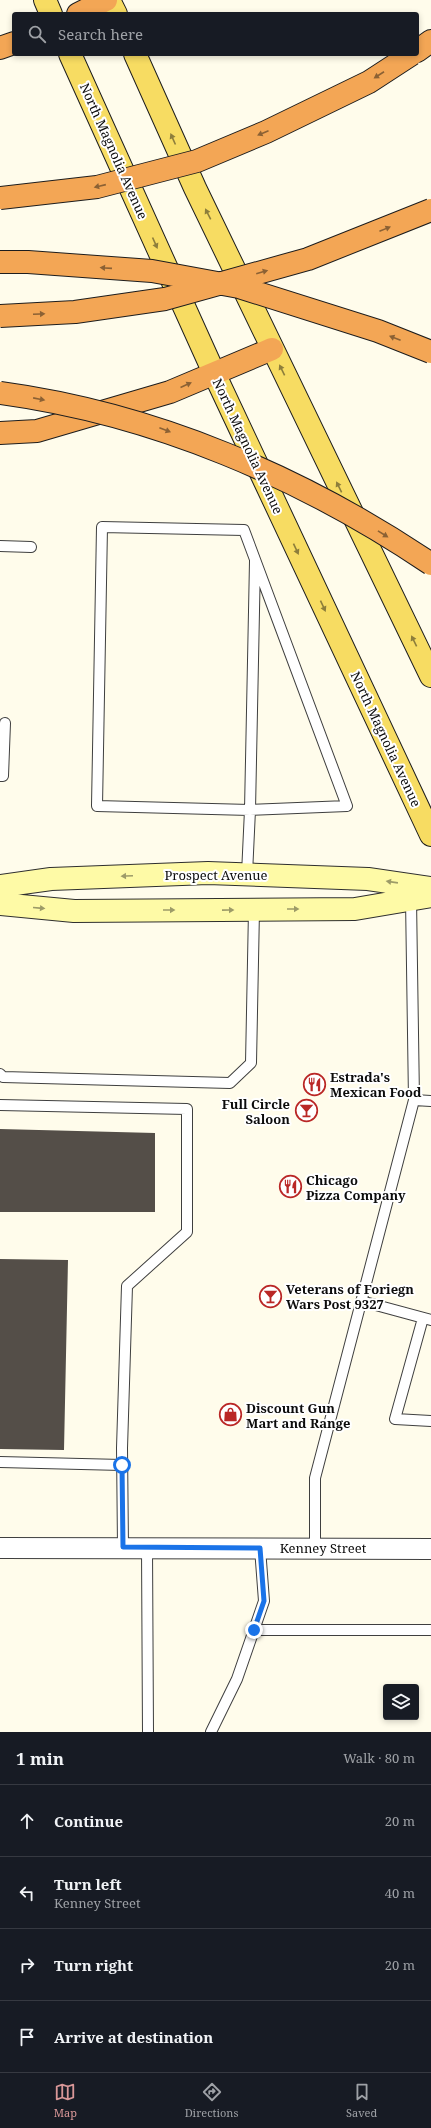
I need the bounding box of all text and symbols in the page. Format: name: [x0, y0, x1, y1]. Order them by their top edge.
search box: [12, 12, 419, 56]
icon: search: [26, 23, 48, 45]
text: Search here: [58, 24, 143, 44]
one-way arrow: [373, 72, 385, 79]
street label: North Magnolia Avenue: [76, 80, 152, 222]
one-way arrow: [257, 130, 269, 137]
one-way arrow: [170, 134, 176, 145]
one-way arrow: [94, 184, 106, 190]
one-way arrow: [205, 208, 211, 220]
one-way arrow: [379, 225, 391, 231]
one-way arrow: [152, 237, 158, 248]
one-way arrow: [100, 264, 112, 271]
one-way arrow: [257, 269, 269, 275]
one-way arrow: [33, 310, 45, 317]
one-way arrow: [388, 334, 400, 340]
one-way arrow: [279, 364, 285, 375]
street label: North Magnolia Avenue: [209, 375, 287, 517]
one-way arrow: [180, 382, 192, 388]
one-way arrow: [32, 396, 45, 402]
one-way arrow: [159, 428, 171, 434]
one-way arrow: [336, 481, 342, 492]
one-way arrow: [377, 530, 389, 537]
one-way arrow: [294, 544, 300, 556]
one-way arrow: [320, 601, 326, 612]
one-way arrow: [411, 636, 417, 647]
street label: North Magnolia Avenue: [347, 668, 425, 810]
street label: Prospect Avenue: [164, 866, 268, 884]
one-way arrow: [121, 872, 133, 879]
one-way arrow: [386, 879, 398, 885]
one-way arrow: [33, 904, 45, 911]
one-way arrow: [287, 906, 300, 912]
one-way arrow: [163, 907, 176, 913]
one-way arrow: [222, 907, 235, 913]
place label: Estrada's Mexican Food: [330, 1068, 422, 1101]
restaurant icon: Estrada's Mexican Food: [301, 1071, 327, 1097]
place label: Full Circle Saloon: [222, 1095, 290, 1128]
bar icon: Full Circle Saloon: [293, 1098, 319, 1124]
place label: Chicago Pizza Company: [306, 1171, 406, 1204]
restaurant icon: Chicago Pizza Company: [277, 1174, 303, 1200]
place label: Veterans of Foriegn Wars Post 9327: [286, 1280, 414, 1313]
bar icon: Veterans of Foriegn Wars Post 9327: [257, 1283, 283, 1309]
place label: Discount Gun Mart and Range: [246, 1399, 350, 1432]
shop icon: Discount Gun Mart and Range: [217, 1402, 243, 1428]
route start: [113, 1456, 131, 1474]
street label: Kenney Street: [280, 1539, 367, 1557]
route end: [245, 1621, 263, 1639]
map controls: [383, 1684, 419, 1720]
button: layers: [383, 1684, 419, 1720]
text: 1 min: [16, 1747, 64, 1770]
text: Walk · 80 m: [343, 1749, 415, 1767]
icon: ahead: [16, 1810, 38, 1832]
text: Continue: [54, 1811, 123, 1831]
text: 20 m: [385, 1812, 415, 1830]
text: Turn left: [54, 1874, 122, 1894]
icon: left: [16, 1882, 38, 1904]
text: 40 m: [385, 1884, 415, 1902]
text: Kenney Street: [54, 1894, 141, 1912]
icon: right: [16, 1954, 38, 1976]
text: Turn right: [54, 1955, 133, 1975]
text: 20 m: [385, 1956, 415, 1974]
icon: arrive: [16, 2026, 38, 2048]
text: Arrive at destination: [54, 2027, 213, 2047]
tab: Map: [54, 2081, 77, 2120]
tab: Directions: [185, 2081, 238, 2120]
tab: Saved: [346, 2081, 377, 2120]

